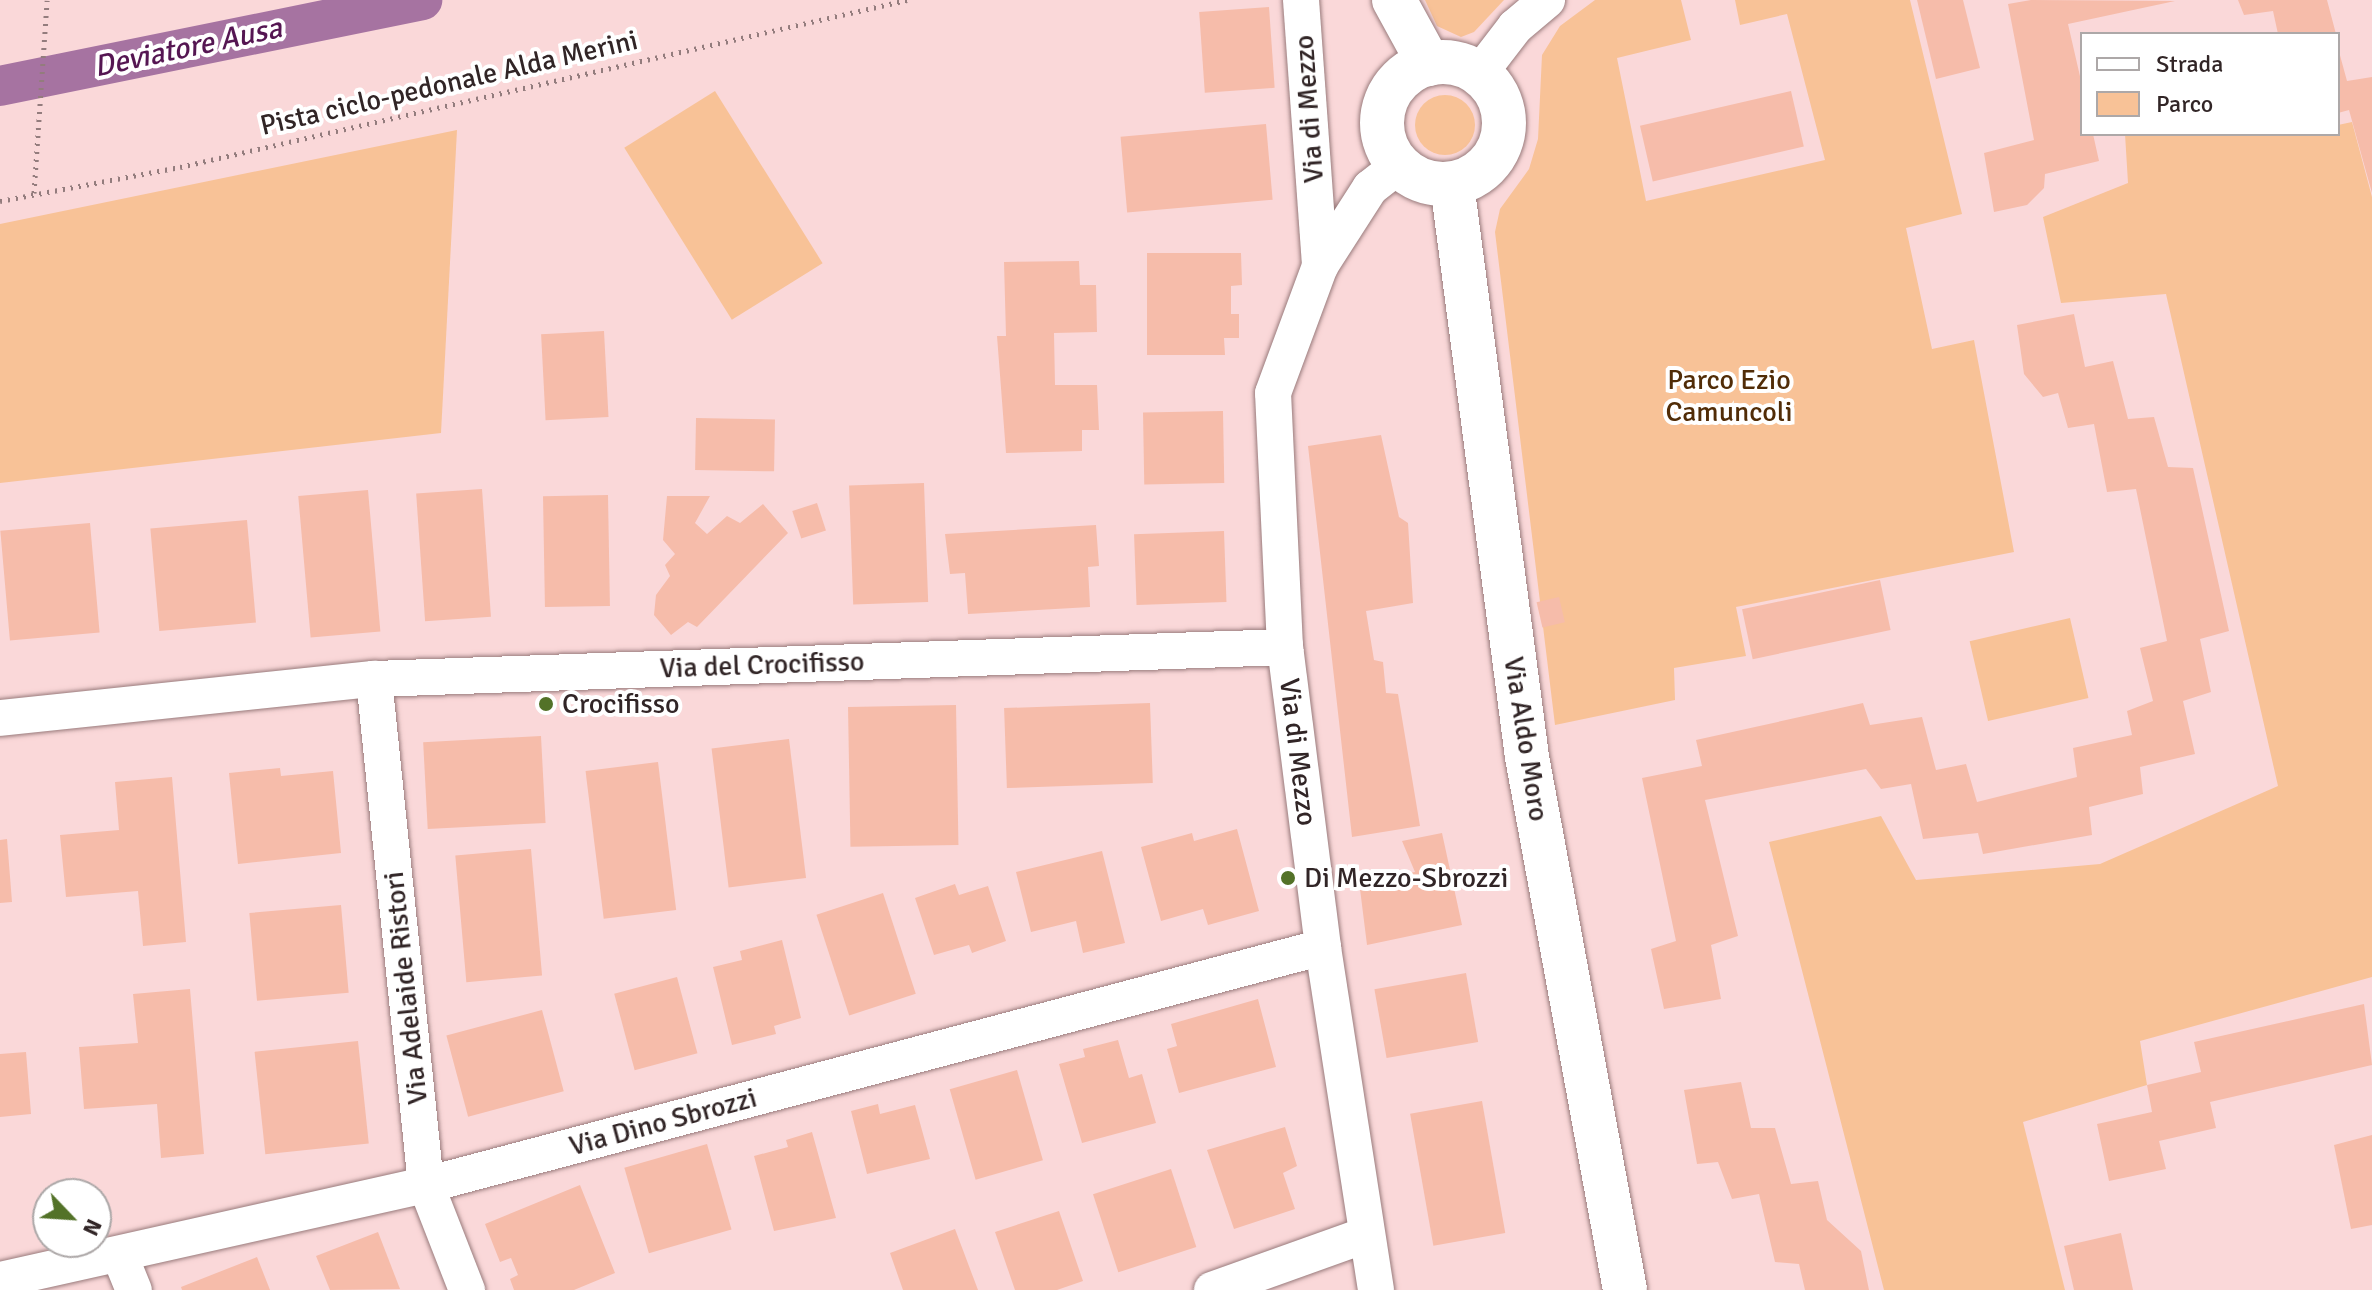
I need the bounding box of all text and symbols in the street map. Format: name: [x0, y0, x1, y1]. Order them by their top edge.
water label: Deviatore Ausa: [91, 11, 285, 85]
street label: Pista ciclo-pedonale Alda Merini: [257, 23, 641, 143]
legend: [2080, 32, 2340, 136]
street label: Via di Mezzo: [1287, 34, 1331, 184]
text: Strada: [2156, 49, 2223, 79]
text: Parco: [2156, 89, 2213, 119]
park label: Parco Ezio Camuncoli: [1665, 363, 1793, 429]
street label: Via del Crocifisso: [659, 645, 865, 685]
street label: Via Aldo Moro: [1496, 654, 1556, 824]
street label: Via di Mezzo: [1272, 676, 1324, 828]
place label: Crocifisso: [562, 687, 680, 721]
marker: Crocifisso: [537, 695, 555, 713]
place label: Di Mezzo-Sbrozzi: [1304, 861, 1508, 895]
marker: Di Mezzo-Sbrozzi: [1279, 869, 1297, 887]
street label: Via Adelaide Ristori: [377, 870, 435, 1106]
street label: Via Dino Sbrozzi: [566, 1081, 760, 1163]
north arrow: [32, 1178, 112, 1258]
text: N: [77, 1215, 108, 1240]

